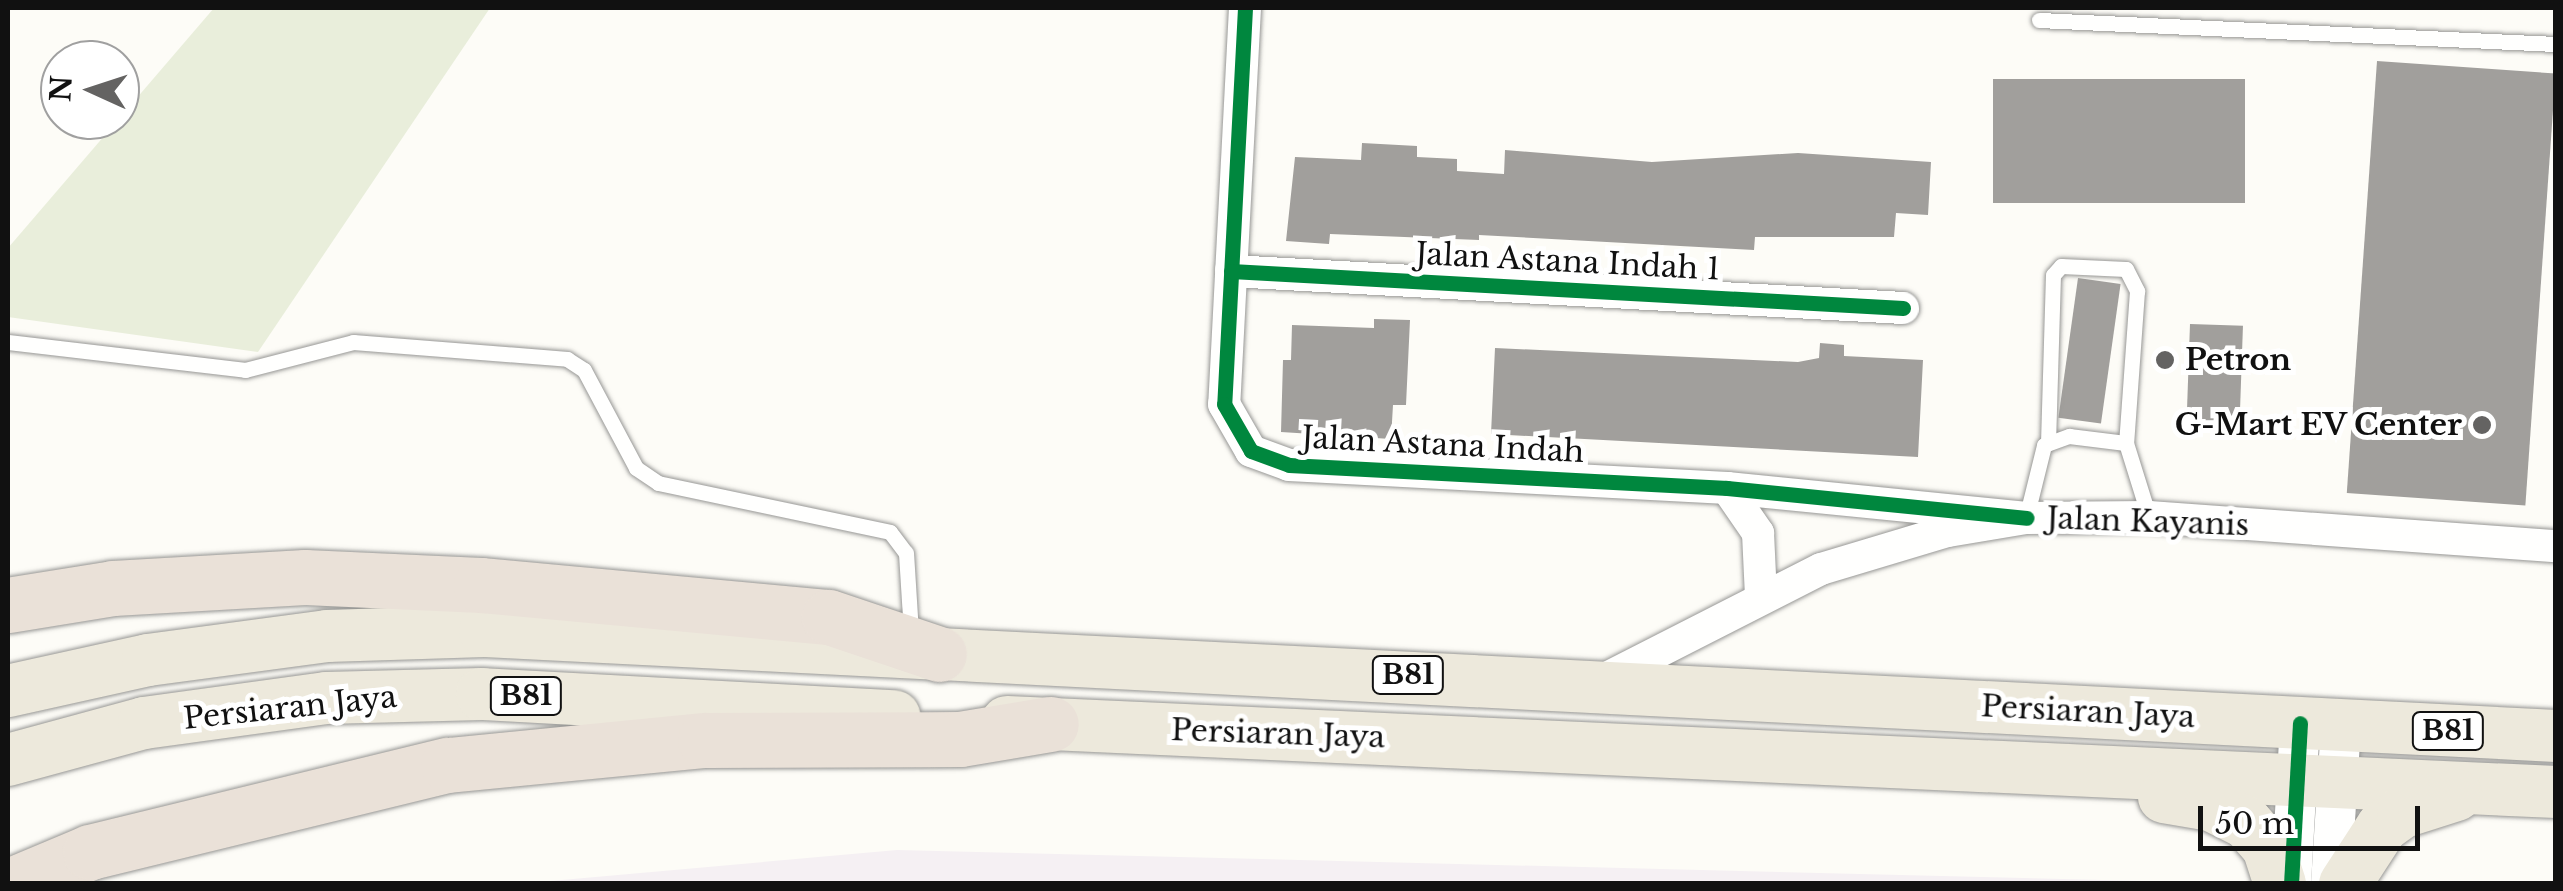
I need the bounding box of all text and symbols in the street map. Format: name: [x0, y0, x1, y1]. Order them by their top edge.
north arrow: [40, 40, 140, 140]
text: N: [43, 74, 80, 103]
street label: Jalan Astana Indah 1: [1414, 236, 1722, 288]
place label: Petron: [2185, 342, 2291, 378]
marker: Petron: [2154, 349, 2176, 371]
place label: G-Mart EV Center: [2173, 407, 2462, 443]
marker: G-Mart EV Center: [2471, 414, 2493, 436]
street label: Jalan Astana Indah: [1300, 420, 1586, 470]
street label: Jalan Kayanis: [2046, 500, 2250, 544]
road number: B81: [1370, 652, 1446, 698]
road number: B81: [488, 673, 564, 719]
street label: Persiaran Jaya: [182, 679, 398, 737]
street label: Persiaran Jaya: [1980, 688, 2196, 736]
road number: B81: [2410, 708, 2486, 754]
street label: Persiaran Jaya: [1170, 712, 1386, 756]
scale bar: [2203, 786, 2426, 848]
text: 50 m: [2215, 805, 2294, 842]

